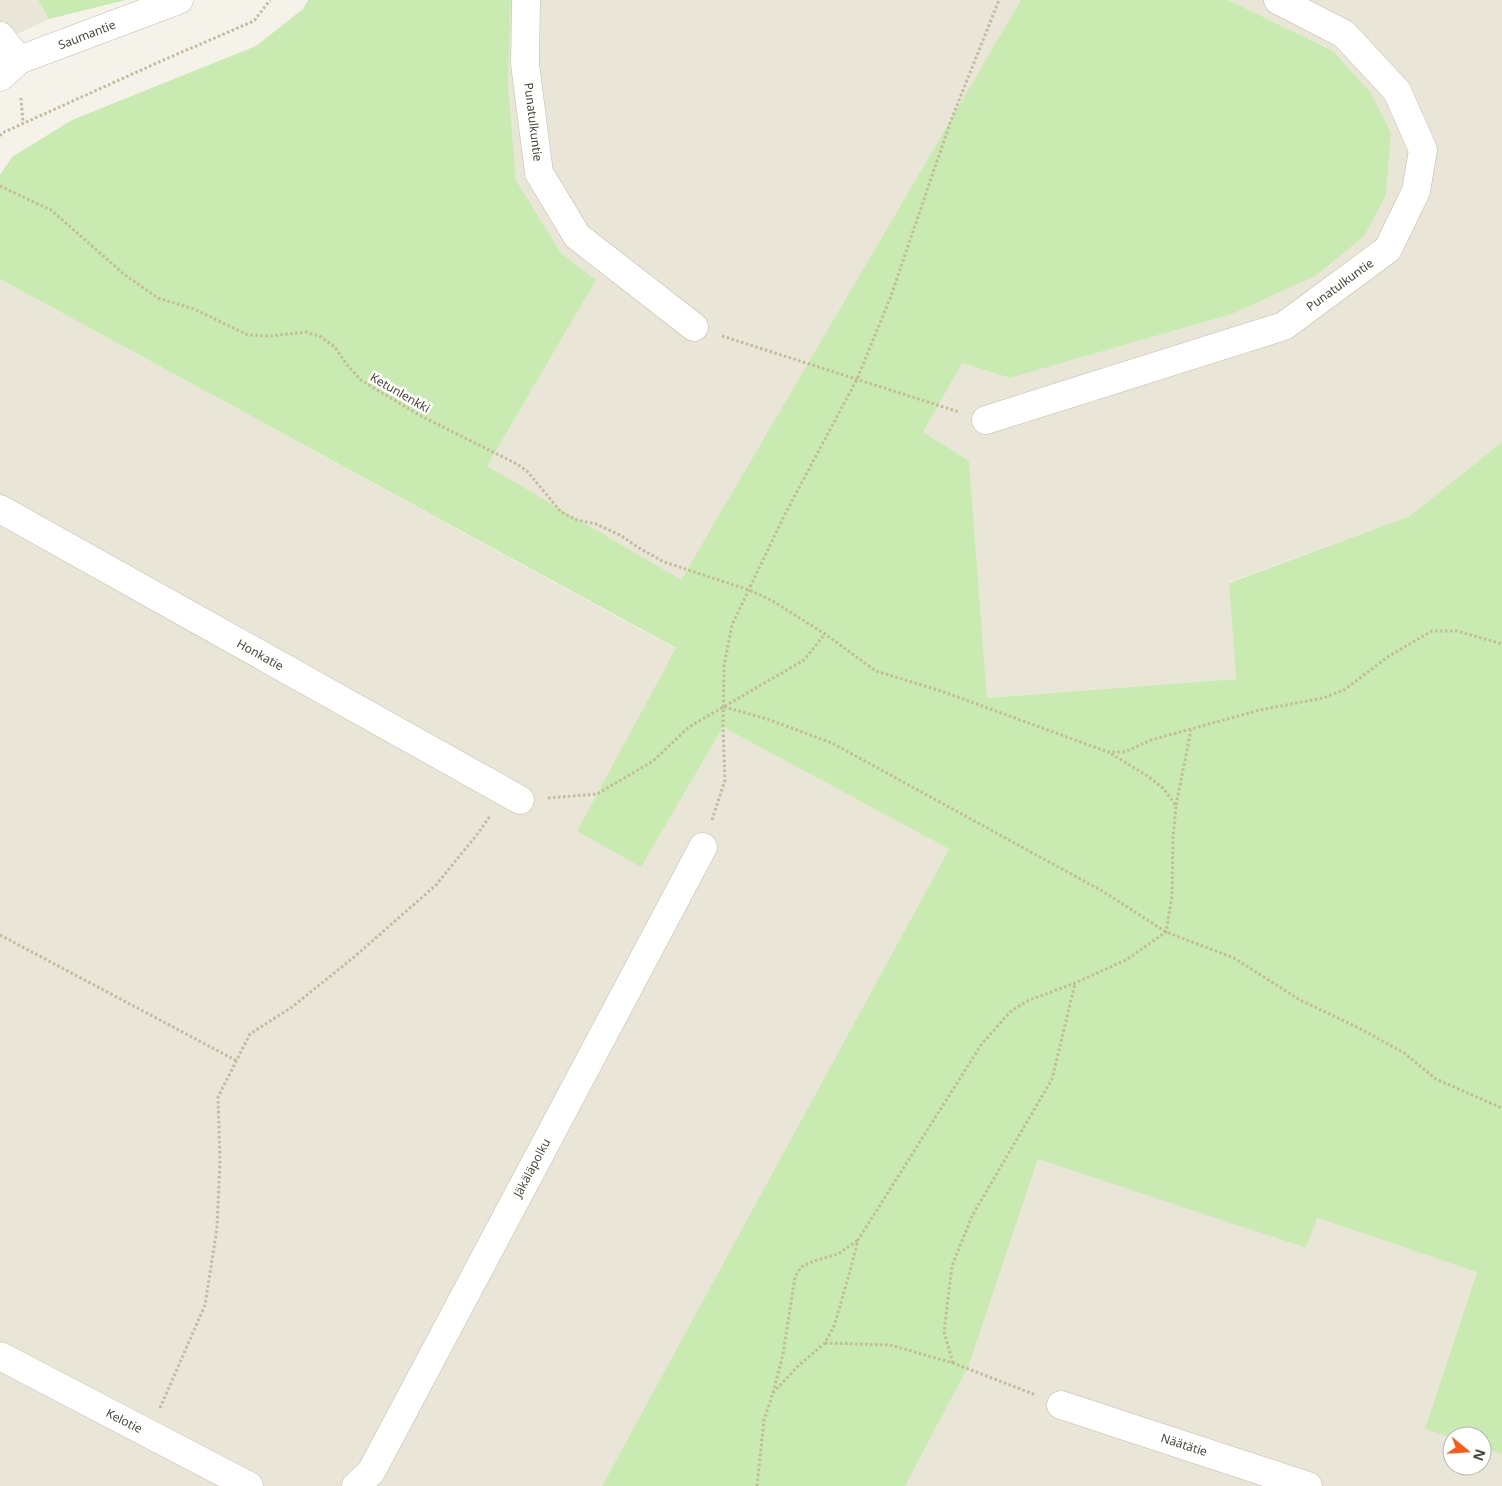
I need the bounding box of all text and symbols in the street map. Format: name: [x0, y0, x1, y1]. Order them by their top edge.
street label: Saumantie: [56, 16, 118, 53]
street label: Punatulkuntie: [520, 82, 547, 162]
street label: Punatulkuntie: [1303, 254, 1377, 315]
street label: Ketunlenkki: [367, 369, 433, 417]
street label: Honkatie: [234, 635, 287, 674]
street label: Jäkäläpolku: [508, 1135, 554, 1201]
street label: Kelotie: [103, 1404, 146, 1437]
north arrow: [1442, 1426, 1492, 1476]
street label: Näätätie: [1159, 1429, 1210, 1460]
text: N: [1469, 1447, 1491, 1464]

